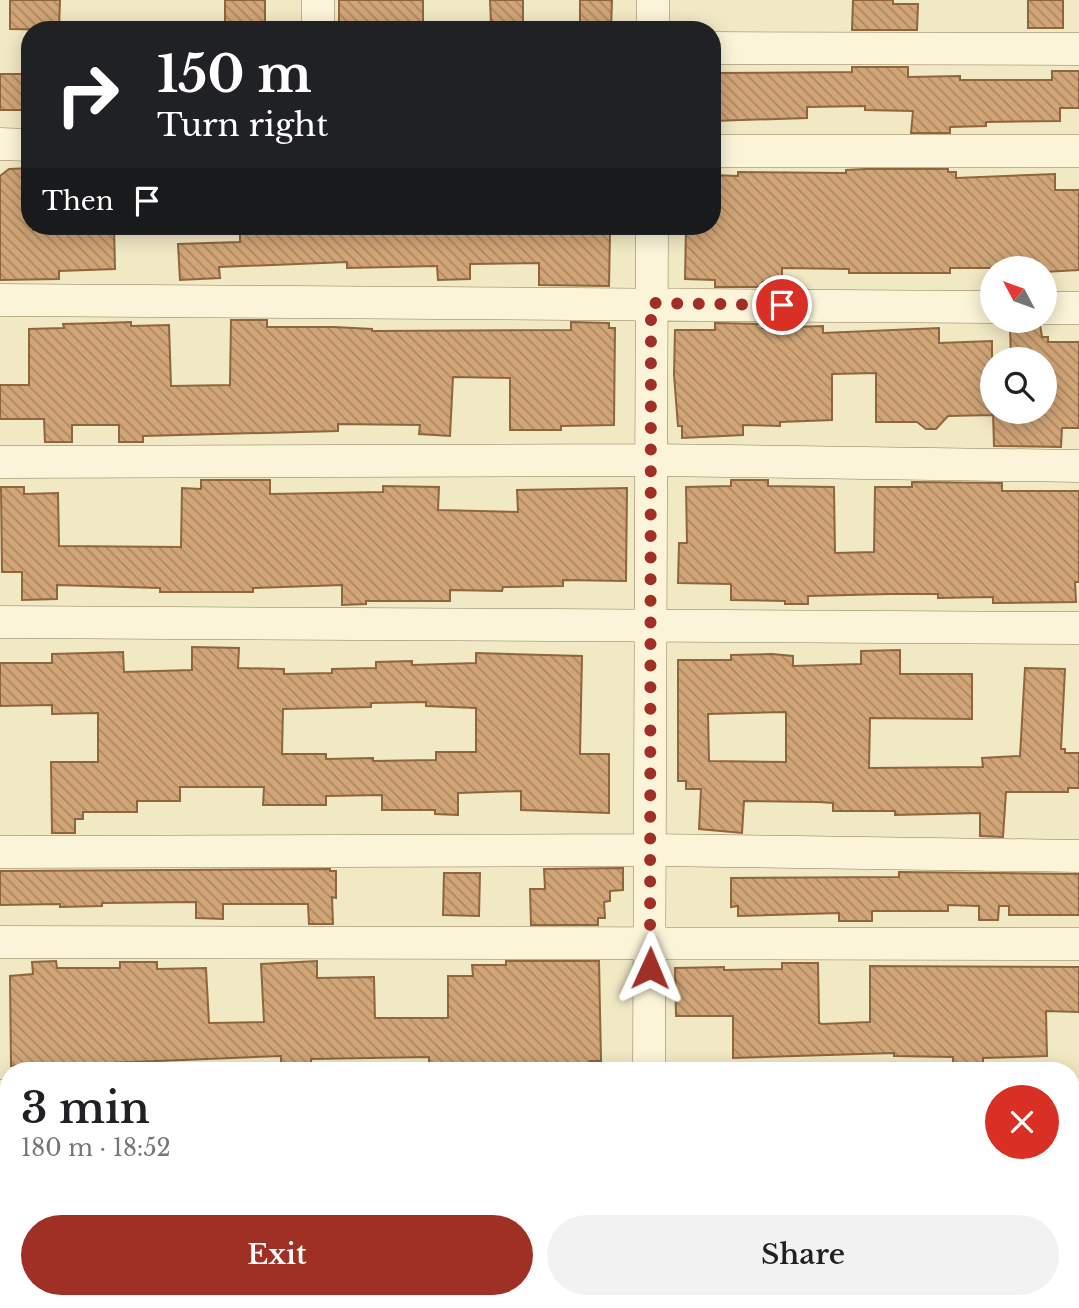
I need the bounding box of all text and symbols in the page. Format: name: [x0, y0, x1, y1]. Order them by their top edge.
text: 150 m: [157, 44, 312, 105]
icon: right: [42, 49, 133, 140]
text: Turn right: [157, 105, 328, 145]
icon: arrive: [128, 182, 166, 220]
text: Then: [42, 185, 114, 217]
north arrow: [980, 256, 1057, 332]
map controls: [980, 256, 1057, 424]
pin: [752, 275, 812, 335]
icon: arrive: [763, 286, 801, 324]
button: search: [980, 347, 1057, 424]
position arrow: [613, 931, 687, 1005]
text: 3 min: [21, 1082, 150, 1134]
button: close: [985, 1085, 1059, 1159]
text: 180 m · 18:52: [21, 1134, 171, 1162]
button: Exit: [21, 1215, 533, 1295]
button: Share: [547, 1215, 1059, 1295]

